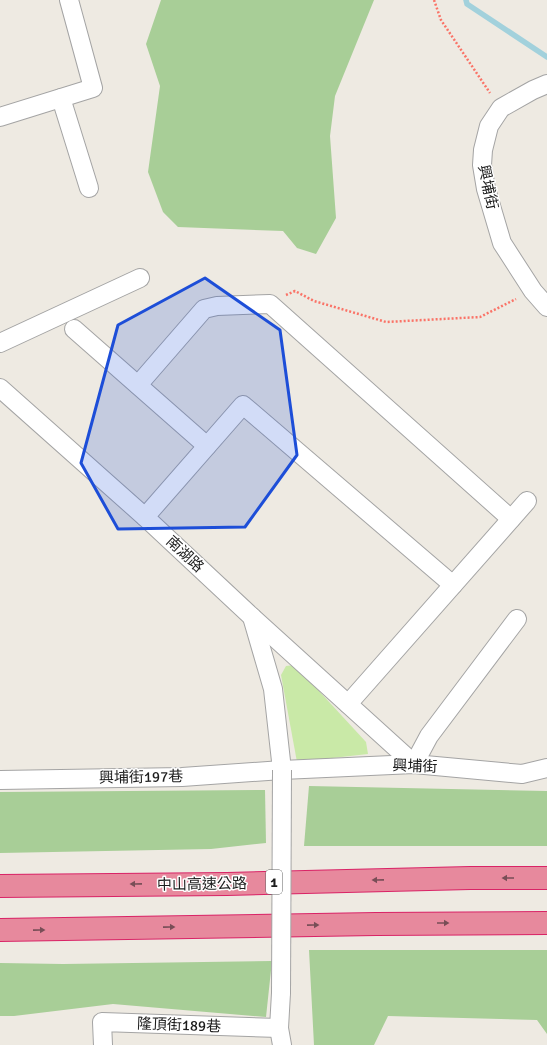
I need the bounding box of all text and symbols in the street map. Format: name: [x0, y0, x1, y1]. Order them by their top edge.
street label: 興埔街: [475, 163, 501, 211]
street label: 南湖路: [162, 532, 208, 576]
street label: 興埔街: [392, 756, 438, 776]
street label: 興埔街197巷: [99, 767, 183, 787]
road number: 1: [266, 870, 282, 894]
street label: 中山高速公路: [157, 874, 247, 894]
one-way arrow: [501, 875, 514, 881]
one-way arrow: [371, 877, 384, 883]
one-way arrow: [129, 881, 142, 887]
one-way arrow: [437, 920, 450, 926]
one-way arrow: [307, 922, 320, 928]
one-way arrow: [163, 924, 175, 931]
one-way arrow: [33, 926, 45, 933]
street label: 隆頂街189巷: [137, 1015, 221, 1035]

